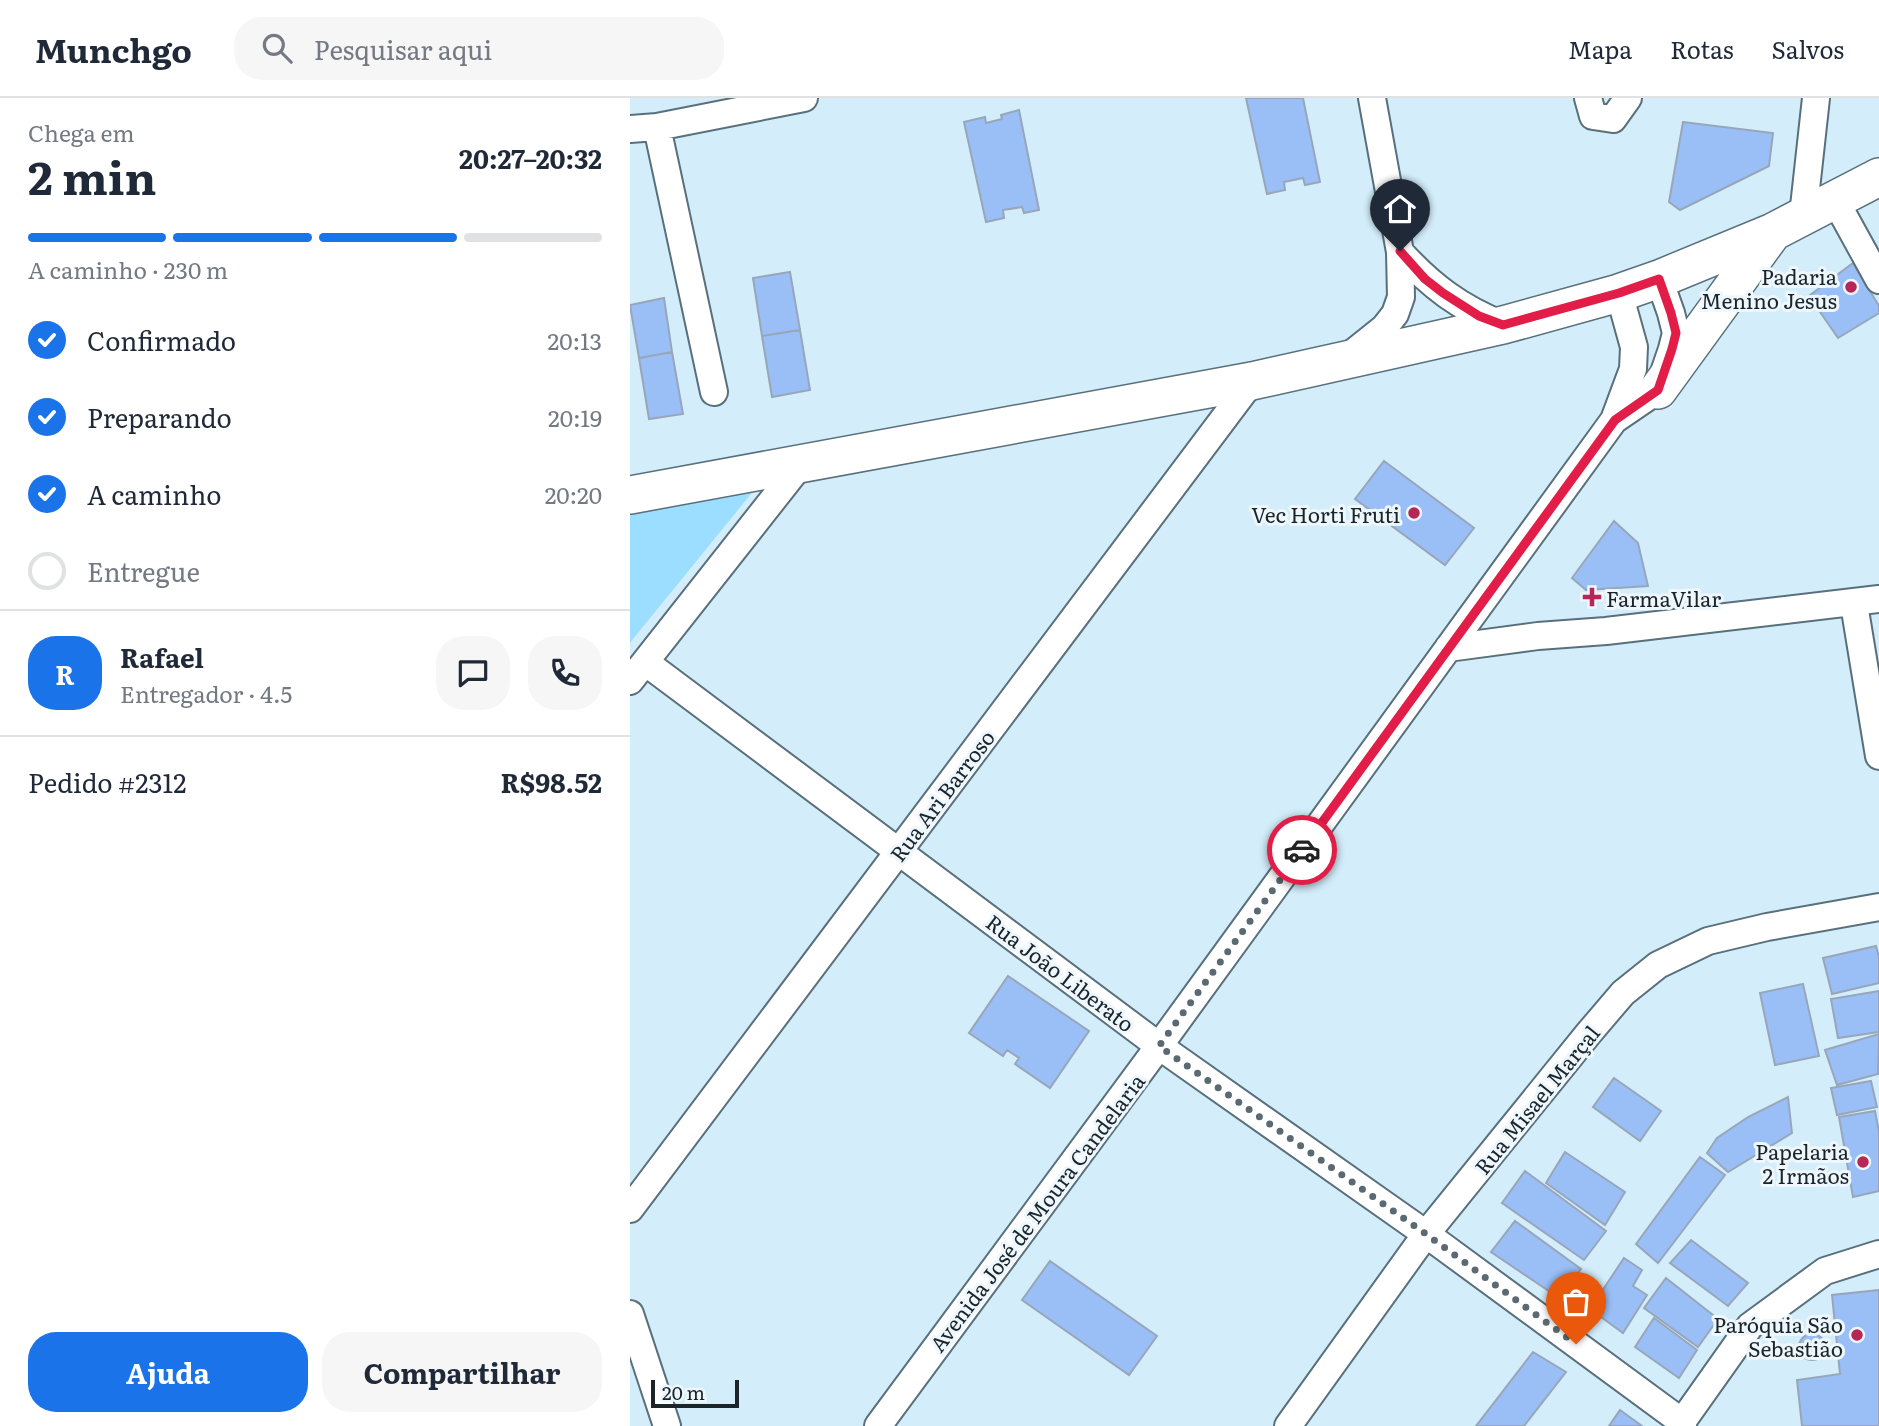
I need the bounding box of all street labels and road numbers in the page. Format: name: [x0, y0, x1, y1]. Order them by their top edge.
street label: Rua Ari Barroso: [881, 723, 1001, 867]
street label: Rua João Liberato: [980, 906, 1142, 1038]
street label: Rua Misael Marçal: [1466, 1018, 1606, 1180]
street label: Avenida José de Moura Candelaria: [921, 1066, 1151, 1358]

